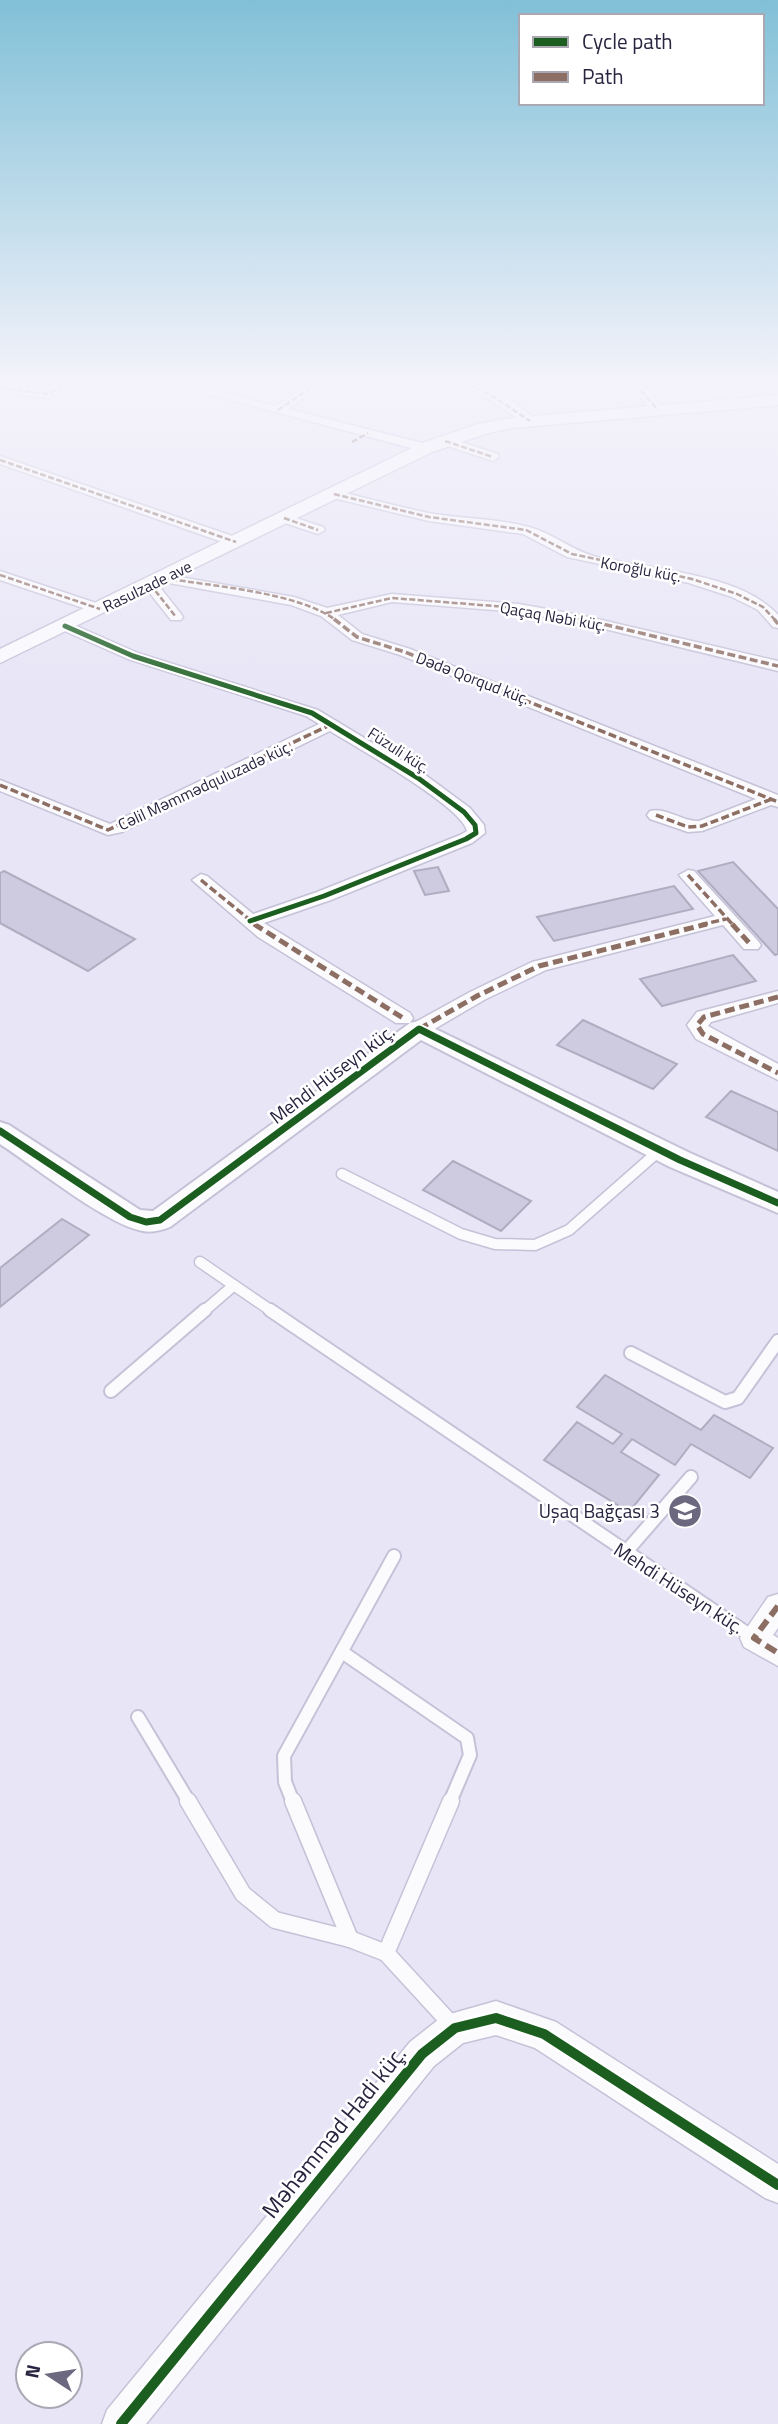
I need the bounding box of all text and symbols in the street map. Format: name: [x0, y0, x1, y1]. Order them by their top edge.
legend: [519, 14, 764, 105]
text: Cycle path: [582, 25, 673, 57]
text: Path: [582, 60, 624, 92]
street label: Koroğlu küç.: [599, 550, 683, 588]
street label: Rasulzade ave: [98, 554, 196, 618]
street label: Qaçaq Nəbi küç.: [498, 595, 608, 637]
street label: Dədə Qorqud küç.: [413, 645, 533, 711]
street label: Füzuli küç.: [363, 721, 435, 779]
street label: Cəlil Məmmədquluzadə küç.: [114, 734, 296, 836]
street label: Mehdi Hüseyn küç.: [263, 1017, 400, 1130]
school or university icon: Uşaq Bağçası 3: [666, 1492, 704, 1530]
place label: Uşaq Bağçası 3: [539, 1496, 660, 1525]
street label: Mehdi Hüseyn küç.: [608, 1534, 750, 1641]
street label: Məhəmməd Hadi küç.: [253, 2038, 414, 2226]
north arrow: [14, 2340, 84, 2410]
text: N: [16, 2362, 47, 2381]

